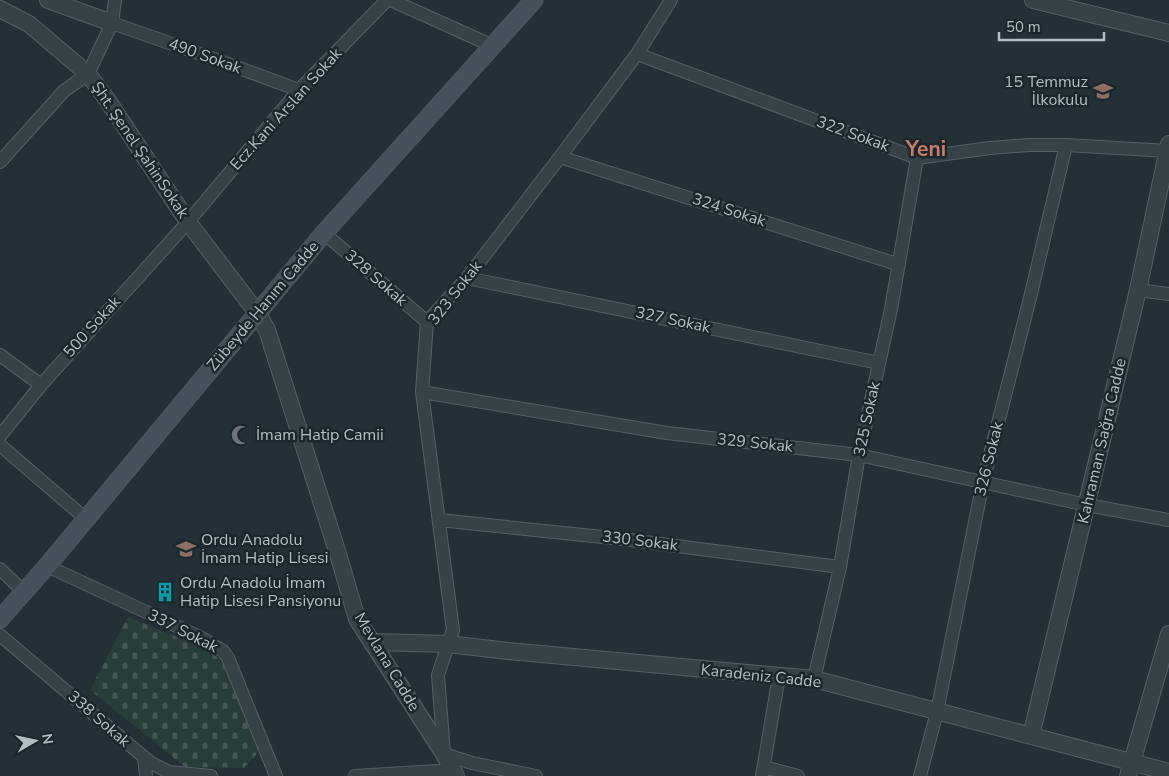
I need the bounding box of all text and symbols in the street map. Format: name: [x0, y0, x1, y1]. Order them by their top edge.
scale bar: [999, 10, 1104, 42]
text: 50 m: [1006, 17, 1041, 37]
street label: 490 Sokak: [166, 33, 245, 80]
street label: Ecz.Kani Arslan Sokak: [225, 42, 348, 175]
place label: 15 Temmuz İlkokulu: [1004, 71, 1088, 111]
street label: Şht. Şenel ŞahinSokak: [86, 77, 195, 224]
school or university icon: 15 Temmuz İlkokulu: [1092, 80, 1114, 102]
street label: 322 Sokak: [814, 111, 893, 158]
district label: Yeni: [905, 135, 946, 163]
street label: 324 Sokak: [689, 188, 770, 233]
street label: Zübeyde Hanım Cadde: [202, 236, 324, 376]
street label: 328 Sokak: [340, 245, 413, 312]
street label: 323 Sokak: [423, 255, 488, 330]
street label: 500 Sokak: [58, 291, 126, 363]
street label: 327 Sokak: [634, 301, 713, 339]
street label: Kahraman Sağra Cadde: [1072, 356, 1132, 526]
street label: 325 Sokak: [848, 379, 886, 458]
street label: 326 Sokak: [969, 418, 1009, 499]
mosque icon: İmam Hatip Camii: [230, 424, 252, 446]
place label: İmam Hatip Camii: [256, 424, 384, 446]
street label: 329 Sokak: [716, 428, 795, 458]
street label: 330 Sokak: [601, 525, 680, 557]
place label: Ordu Anadolu İmam Hatip Lisesi: [201, 529, 329, 569]
school or university icon: Ordu Anadolu İmam Hatip Lisesi: [175, 538, 197, 560]
place label: Ordu Anadolu İmam Hatip Lisesi Pansiyonu: [180, 572, 341, 612]
building icon: Ordu Anadolu İmam Hatip Lisesi Pansiyonu: [154, 581, 176, 603]
street label: 337 Sokak: [144, 604, 223, 659]
street label: Mevlana Cadde: [349, 609, 425, 715]
street label: Karadeniz Cadde: [700, 659, 822, 693]
street label: 338 Sokak: [63, 686, 136, 753]
north arrow: [10, 716, 60, 766]
text: N: [37, 732, 58, 746]

